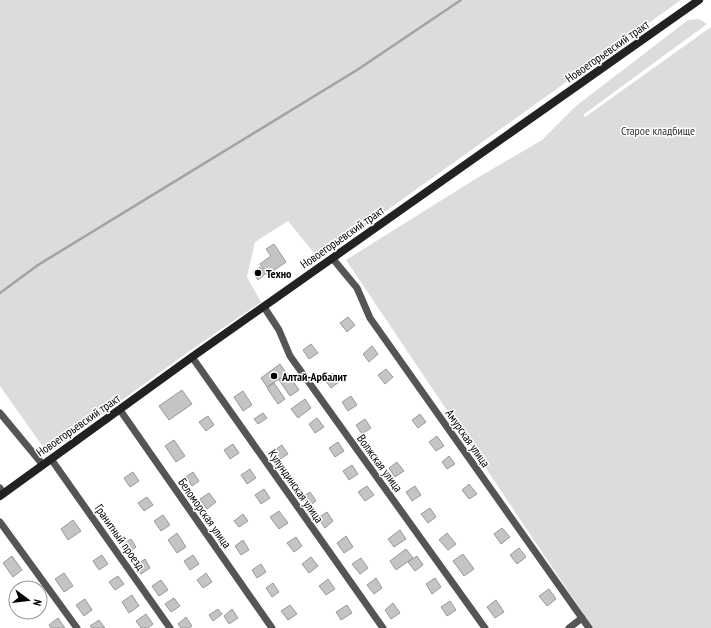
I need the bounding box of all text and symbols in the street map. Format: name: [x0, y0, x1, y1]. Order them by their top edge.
street label: Новоегорьевский тракт: [562, 16, 652, 86]
park label: Старое кладбище: [621, 123, 695, 138]
street label: Новоегорьевский тракт: [297, 202, 387, 272]
place label: Техно: [266, 266, 292, 281]
marker: Техно: [253, 268, 263, 278]
place label: Алтай-Арбалит: [281, 369, 348, 384]
marker: Алтай-Арбалит: [269, 371, 279, 381]
street label: Новоегорьевский тракт: [33, 390, 123, 460]
street label: Амурская улица: [443, 406, 494, 470]
street label: Волжская улица: [354, 431, 406, 495]
street label: Кулундинская улица: [265, 446, 327, 526]
street label: Беломорская улица: [175, 475, 235, 551]
street label: Гранитный проезд: [92, 501, 149, 573]
north arrow: [8, 580, 48, 620]
text: N: [30, 598, 45, 607]

